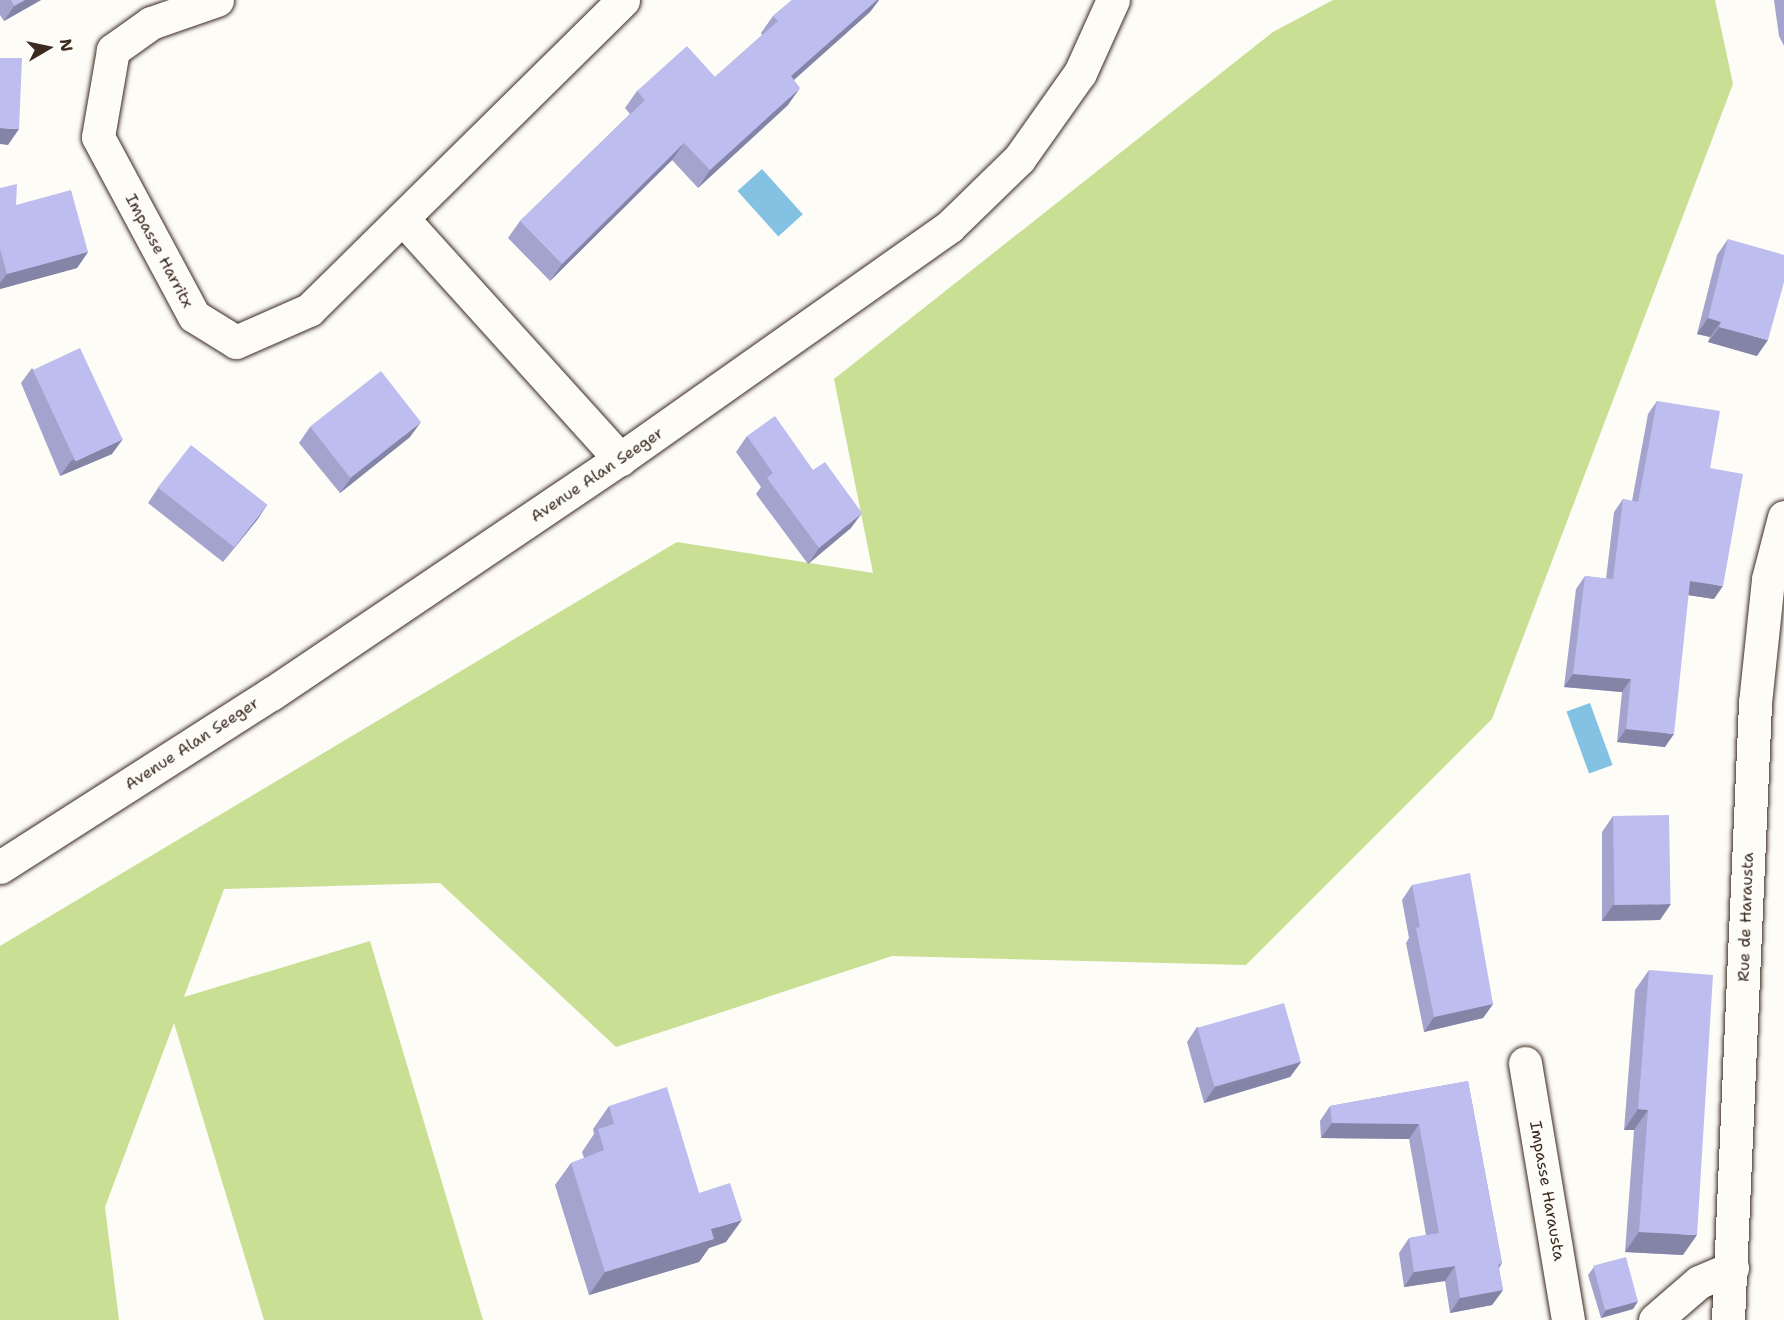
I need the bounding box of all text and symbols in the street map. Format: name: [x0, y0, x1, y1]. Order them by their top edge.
north arrow: [18, 18, 78, 78]
text: N: [55, 37, 78, 53]
street label: Impasse Harritx: [121, 191, 197, 311]
street label: Avenue Alan Seeger: [527, 423, 667, 527]
street label: Avenue Alan Seeger: [121, 694, 263, 794]
street label: Rue de Harausta: [1734, 852, 1758, 982]
street label: Impasse Harausta: [1525, 1120, 1569, 1262]

